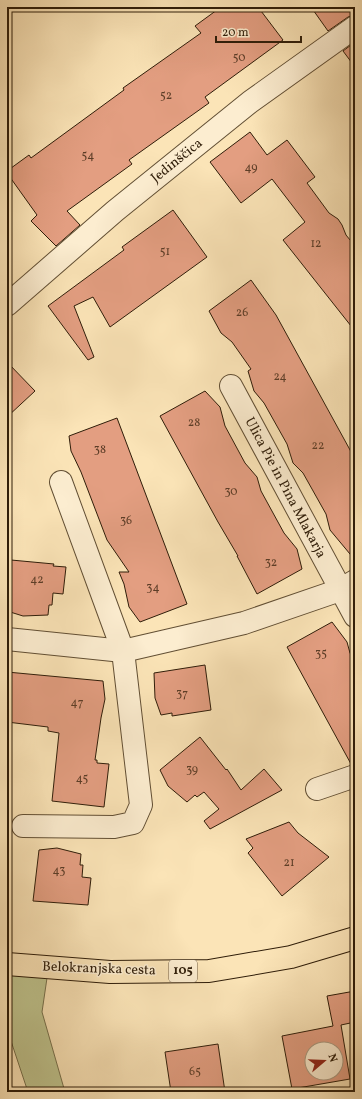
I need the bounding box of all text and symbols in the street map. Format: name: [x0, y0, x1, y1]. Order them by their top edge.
scale bar: [216, 18, 301, 44]
text: 20 m: [222, 25, 249, 41]
house number: 50: [233, 50, 245, 66]
house number: 52: [160, 88, 172, 104]
street label: Jedinščica: [147, 134, 207, 188]
house number: 54: [82, 148, 94, 164]
house number: 49: [244, 160, 258, 176]
house number: 12: [310, 236, 322, 252]
house number: 51: [160, 244, 170, 260]
house number: 26: [236, 305, 248, 321]
house number: 24: [273, 369, 287, 385]
street label: Ulica Pie in Pina Mlakarja: [240, 414, 330, 562]
house number: 28: [188, 415, 200, 431]
house number: 22: [312, 438, 324, 454]
house number: 38: [94, 442, 106, 458]
house number: 30: [224, 484, 238, 500]
house number: 36: [120, 513, 132, 529]
house number: 32: [265, 555, 277, 571]
house number: 42: [30, 572, 44, 588]
house number: 34: [146, 580, 160, 596]
house number: 35: [315, 646, 327, 662]
house number: 37: [176, 686, 188, 702]
house number: 47: [71, 695, 84, 711]
house number: 39: [186, 762, 198, 778]
house number: 45: [76, 771, 89, 787]
house number: 21: [283, 855, 295, 871]
house number: 43: [53, 863, 65, 879]
street label: Belokranjska cesta: [42, 958, 156, 980]
road number: 105: [169, 960, 197, 982]
north arrow: [304, 1041, 344, 1081]
text: N: [324, 1052, 340, 1064]
house number: 65: [189, 1064, 201, 1080]

